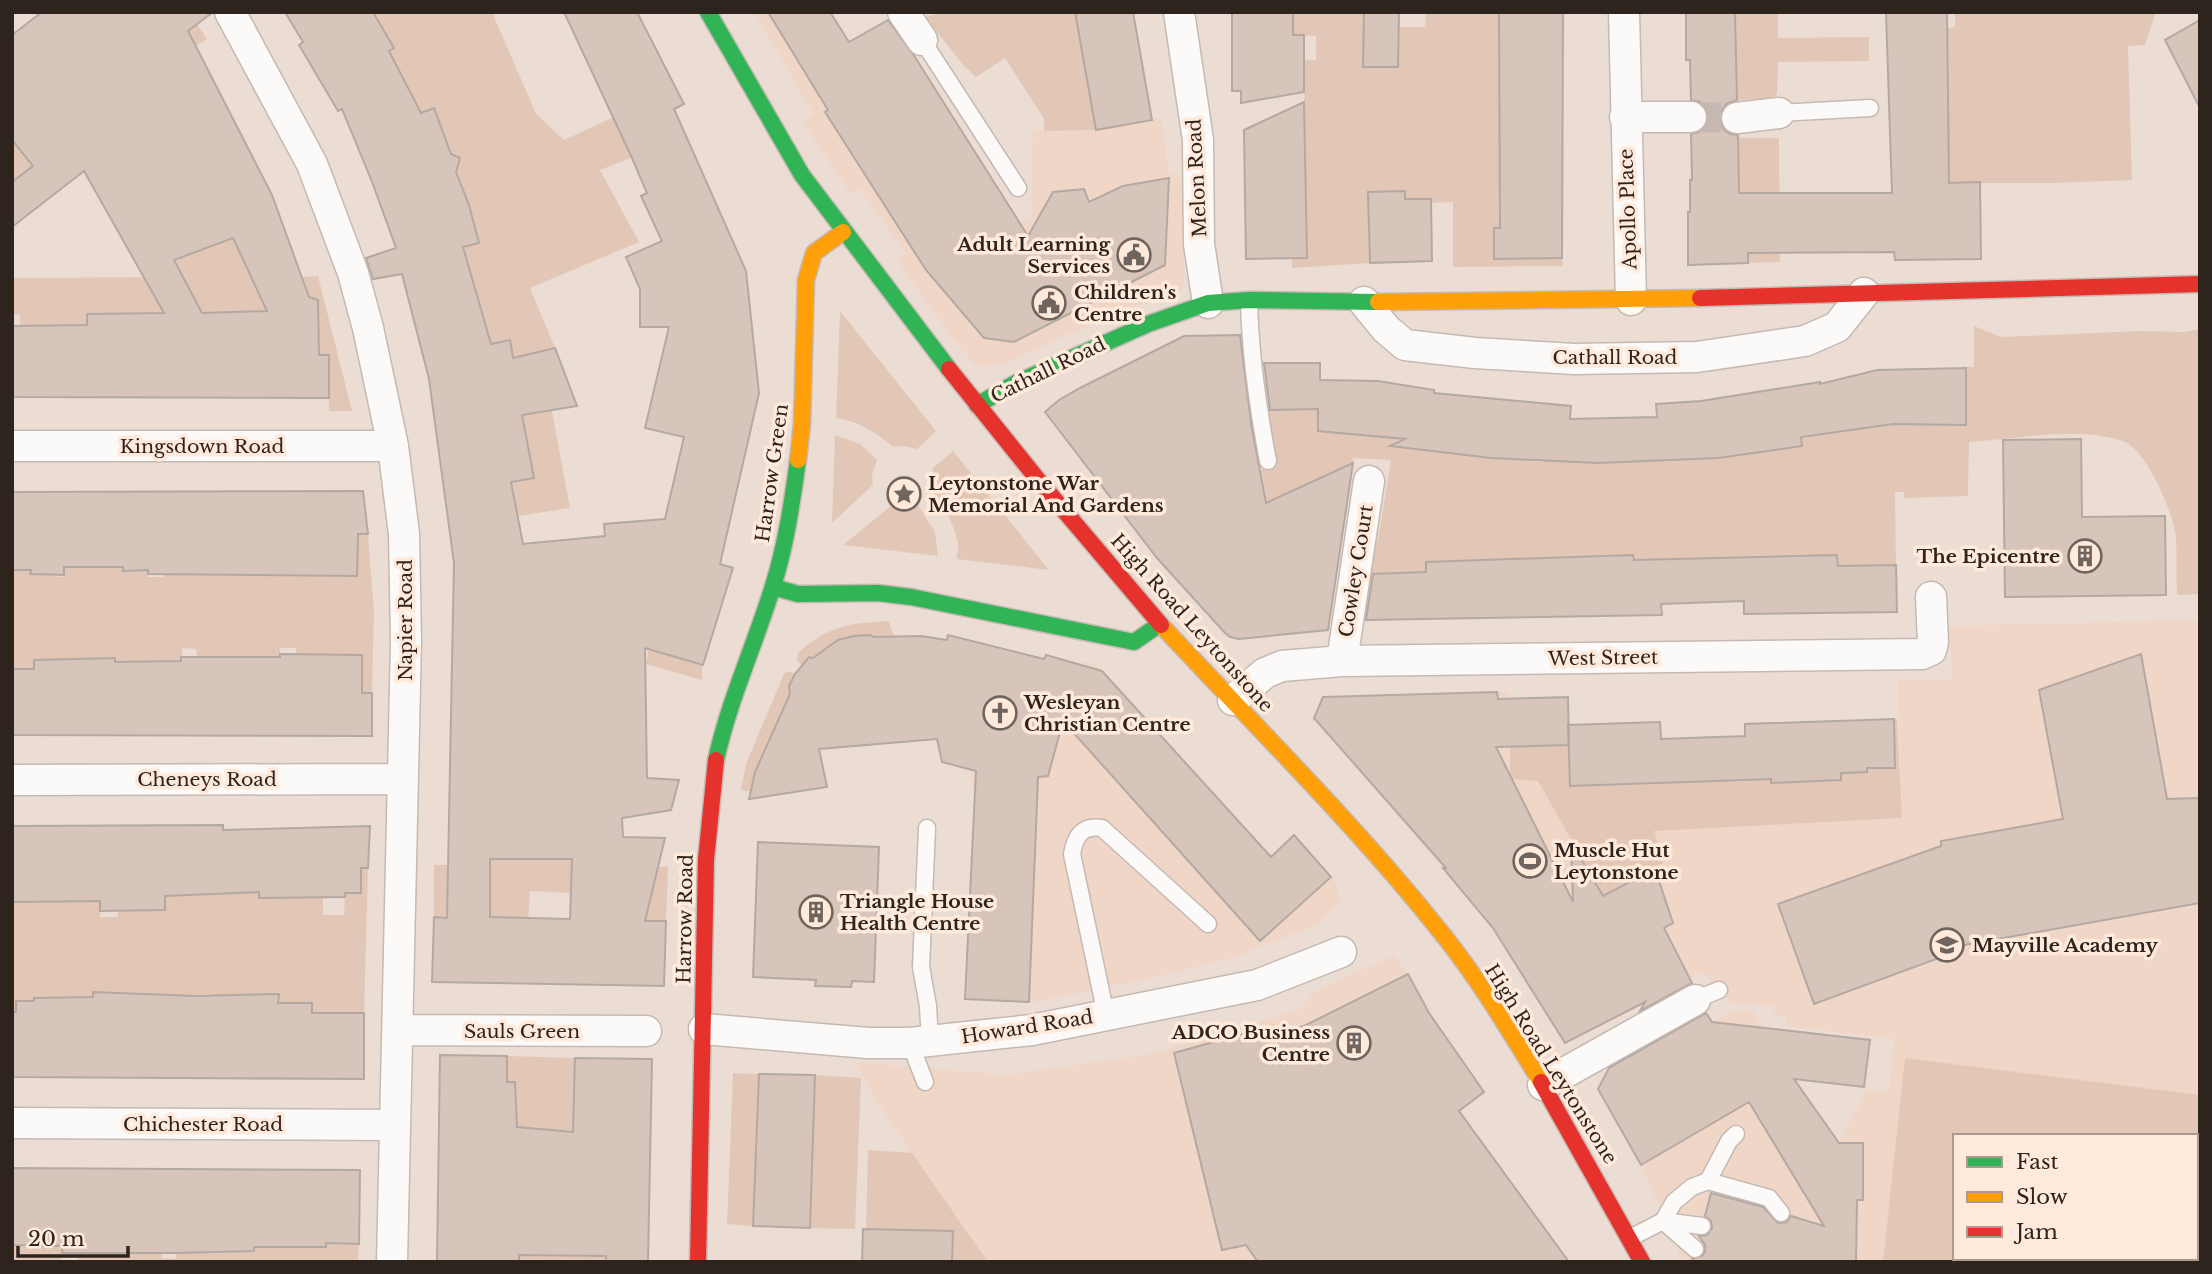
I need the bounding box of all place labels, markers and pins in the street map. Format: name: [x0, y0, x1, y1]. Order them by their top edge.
place label: Adult Learning Services: [956, 233, 1111, 278]
public building icon: Adult Learning Services: [1115, 236, 1153, 274]
place label: Children's Centre: [1074, 281, 1177, 326]
public building icon: Children's Centre: [1030, 284, 1068, 322]
place label: Leytonstone War Memorial And Gardens: [928, 472, 1164, 517]
place icon: Leytonstone War Memorial And Gardens: [885, 475, 923, 513]
building icon: The Epicentre: [2066, 537, 2104, 575]
place label: The Epicentre: [1917, 545, 2060, 568]
place label: Wesleyan Christian Centre: [1023, 691, 1191, 736]
church icon: Wesleyan Christian Centre: [981, 694, 1019, 732]
place label: Muscle Hut Leytonstone: [1554, 839, 1679, 884]
sports icon: Muscle Hut Leytonstone: [1511, 842, 1549, 880]
place label: Triangle House Health Centre: [840, 890, 994, 935]
building icon: Triangle House Health Centre: [797, 893, 835, 931]
school or university icon: Mayville Academy: [1928, 926, 1966, 964]
place label: Mayville Academy: [1972, 934, 2159, 957]
place label: ADCO Business Centre: [1171, 1021, 1330, 1066]
building icon: ADCO Business Centre: [1335, 1024, 1373, 1062]

